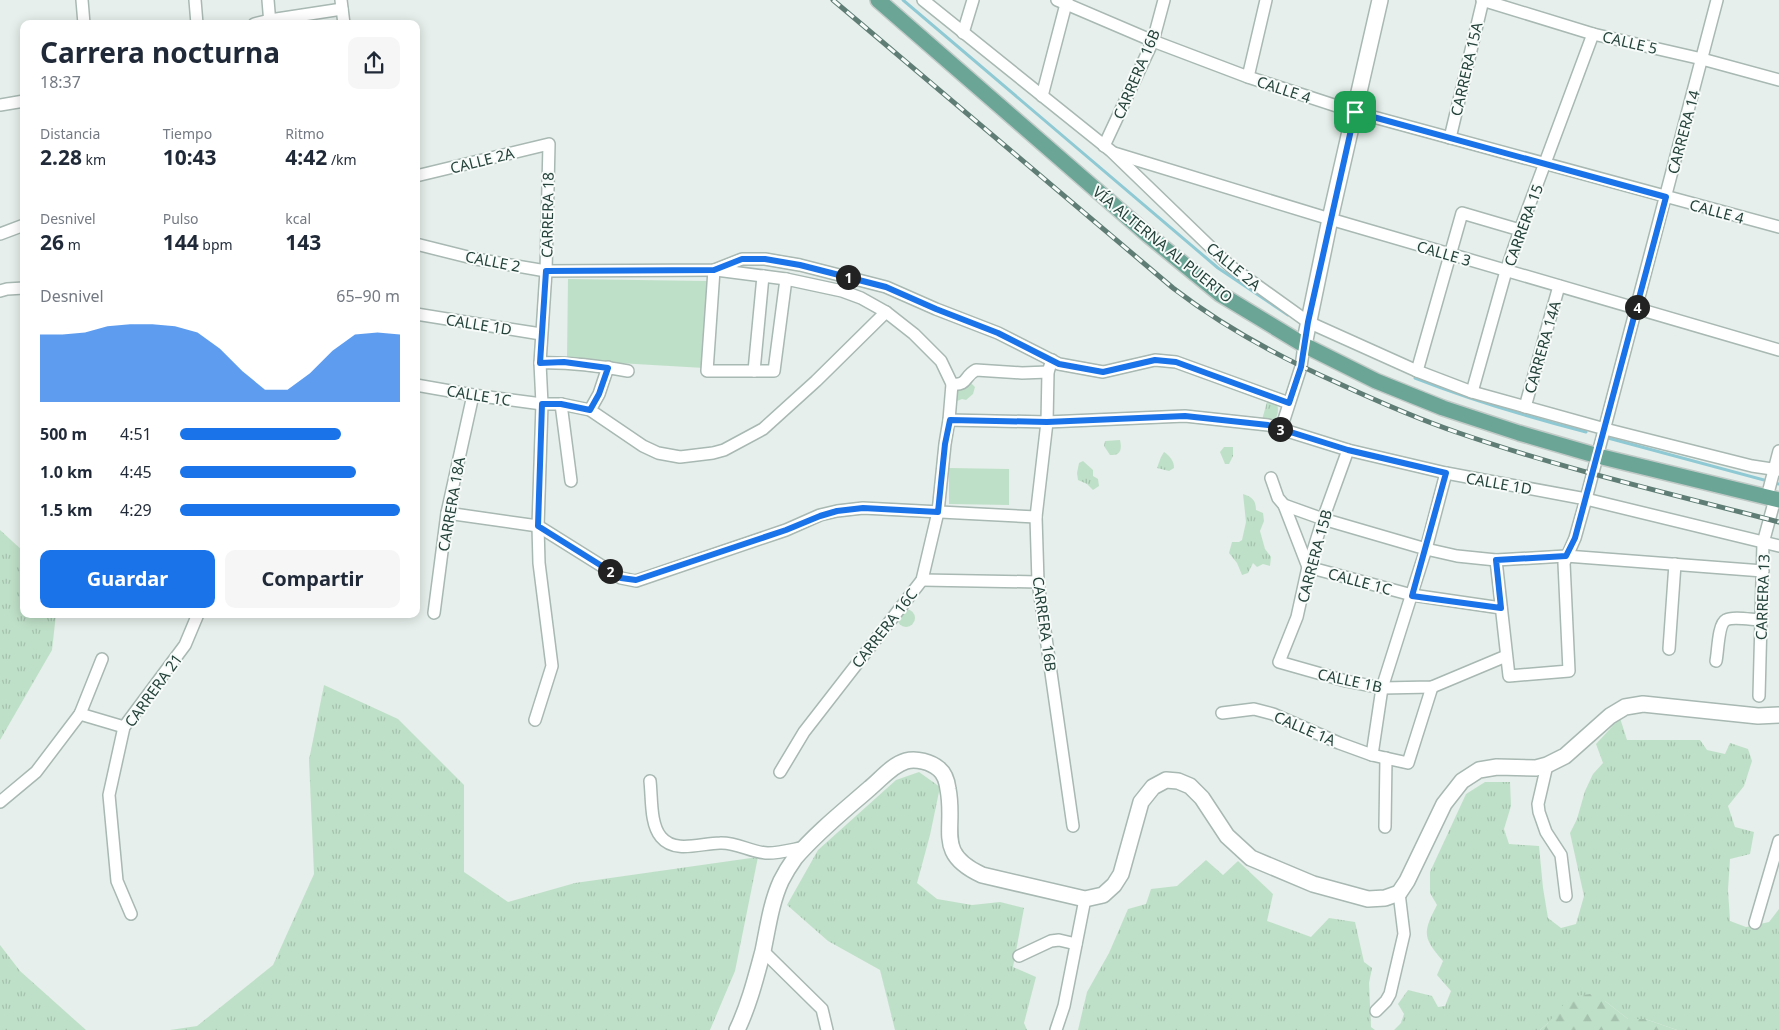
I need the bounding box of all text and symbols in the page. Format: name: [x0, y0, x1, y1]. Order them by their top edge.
street label: CARRERA 15A: [1445, 20, 1487, 118]
street label: CARRERA 16B: [1108, 26, 1164, 122]
street label: CALLE 5: [1601, 26, 1659, 58]
text: Carrera nocturna: [40, 33, 280, 71]
button: share: [348, 37, 400, 89]
text: 18:37: [40, 71, 81, 93]
street label: CALLE 4: [1254, 71, 1314, 107]
street label: CARRERA 14: [1662, 87, 1704, 176]
pin: [1334, 91, 1376, 133]
icon: arrive: [1341, 98, 1369, 126]
text: Distancia: [40, 124, 100, 143]
text: Tiempo: [163, 124, 212, 143]
text: Ritmo: [285, 124, 324, 143]
street label: CALLE 2A: [448, 142, 516, 178]
text: 2.28: [40, 143, 82, 171]
text: 10:43: [163, 143, 217, 171]
text: 4:42: [285, 143, 327, 171]
text: km: [82, 150, 106, 169]
text: /km: [327, 150, 357, 169]
street label: CARRERA 18: [536, 172, 558, 258]
street label: VÍA ALTERNA AL PUERTO: [1089, 181, 1237, 307]
street label: CARRERA 15: [1499, 181, 1547, 269]
street label: CALLE 4: [1688, 194, 1747, 228]
text: Desnivel: [40, 209, 96, 228]
text: Pulso: [163, 209, 199, 228]
text: kcal: [285, 209, 311, 228]
text: 26: [40, 228, 64, 256]
text: 144: [163, 228, 199, 256]
text: 143: [285, 228, 321, 256]
text: m: [64, 235, 81, 254]
text: bpm: [199, 235, 233, 254]
street label: CALLE 3: [1415, 236, 1473, 270]
street label: CALLE 2A: [1203, 237, 1266, 295]
street label: CALLE 2: [464, 246, 522, 276]
pin: 1: [836, 264, 860, 290]
text: 1: [844, 268, 853, 287]
text: Desnivel: [40, 285, 104, 307]
text: 65–90 m: [336, 285, 400, 307]
pin: 4: [1624, 294, 1650, 320]
street label: CARRERA 14A: [1519, 298, 1565, 396]
text: 4: [1633, 298, 1642, 317]
street label: CALLE 1D: [445, 309, 513, 339]
street label: CALLE 1C: [445, 380, 513, 410]
pin: 3: [1268, 416, 1292, 442]
text: 3: [1276, 420, 1285, 439]
text: 500 m: [40, 423, 87, 445]
text: 4:51: [120, 423, 152, 445]
street label: CARRERA 18A: [433, 455, 469, 553]
text: 1.0 km: [40, 461, 92, 483]
text: 4:45: [120, 461, 152, 483]
street label: CALLE 1D: [1464, 467, 1534, 499]
text: 1.5 km: [40, 499, 92, 521]
text: 4:29: [120, 499, 152, 521]
street label: CARRERA 15B: [1292, 507, 1336, 605]
button: Guardar: [40, 550, 215, 608]
button: Compartir: [225, 550, 400, 608]
street label: CARRERA 13: [1751, 554, 1773, 640]
pin: 2: [598, 558, 622, 584]
text: 2: [606, 562, 615, 581]
street label: CALLE 1C: [1326, 563, 1395, 599]
street label: CARRERA 16B: [1028, 575, 1062, 673]
street label: CARRERA 16C: [847, 584, 922, 672]
street label: CARRERA 21: [120, 649, 186, 731]
street label: CALLE 1B: [1316, 663, 1384, 697]
street label: CALLE 1A: [1271, 706, 1339, 750]

